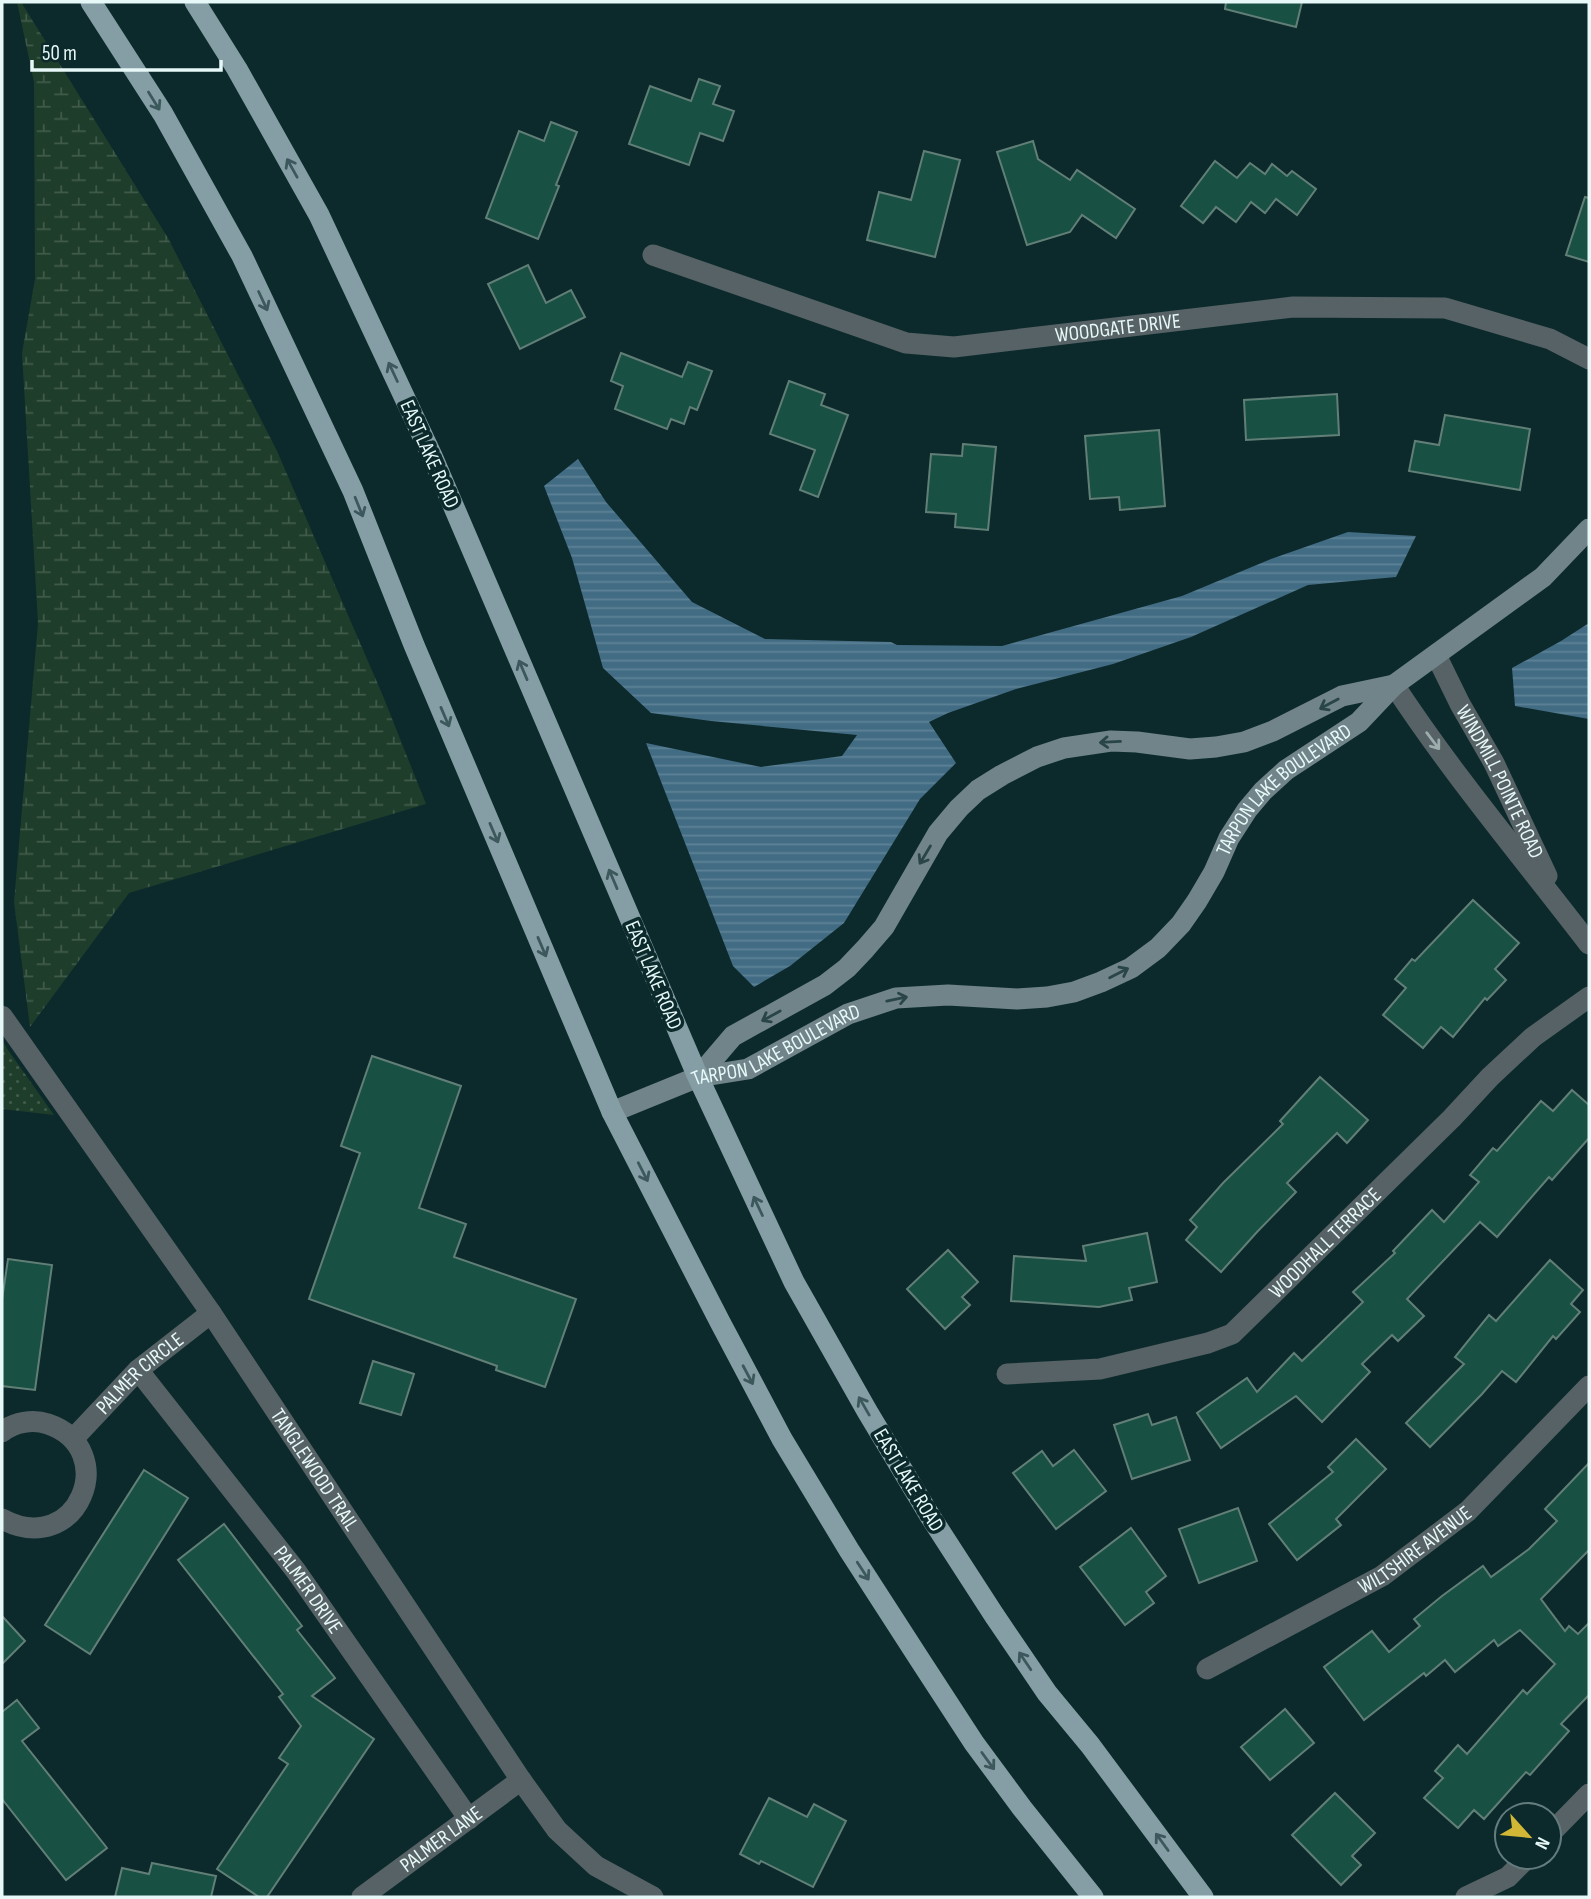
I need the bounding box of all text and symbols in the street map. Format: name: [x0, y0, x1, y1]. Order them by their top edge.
scale bar: [32, 28, 220, 72]
text: 50 m: [42, 41, 77, 66]
one-way arrow: [148, 90, 162, 110]
one-way arrow: [285, 158, 298, 179]
one-way arrow: [257, 289, 270, 311]
street label: WOODGATE DRIVE: [1054, 308, 1182, 348]
one-way arrow: [386, 362, 399, 383]
street label: EAST LAKE ROAD: [395, 396, 464, 512]
one-way arrow: [353, 495, 366, 517]
one-way arrow: [516, 660, 529, 681]
one-way arrow: [1319, 697, 1339, 711]
street label: WINDMILL POINTE ROAD: [1450, 701, 1549, 862]
one-way arrow: [439, 706, 452, 728]
street label: TARPON LAKE BOULEVARD: [1211, 718, 1356, 859]
one-way arrow: [1425, 731, 1440, 750]
one-way arrow: [1099, 736, 1122, 749]
one-way arrow: [488, 821, 501, 843]
one-way arrow: [917, 844, 931, 864]
one-way arrow: [606, 869, 619, 890]
street label: EAST LAKE ROAD: [619, 917, 688, 1033]
one-way arrow: [537, 936, 550, 957]
one-way arrow: [1108, 966, 1129, 980]
one-way arrow: [885, 992, 907, 1005]
street label: TARPON LAKE BOULEVARD: [688, 999, 863, 1091]
one-way arrow: [762, 1009, 782, 1023]
one-way arrow: [637, 1162, 651, 1182]
street label: WOODHALL TERRACE: [1264, 1183, 1387, 1304]
one-way arrow: [751, 1196, 764, 1217]
street label: PALMER CIRCLE: [91, 1327, 189, 1420]
one-way arrow: [741, 1364, 755, 1384]
one-way arrow: [857, 1397, 871, 1417]
street label: TANGLEWOOD TRAIL: [265, 1404, 364, 1536]
street label: EAST LAKE ROAD: [868, 1424, 949, 1536]
street label: WILTSHIRE AVENUE: [1354, 1501, 1477, 1599]
street label: PALMER DRIVE: [268, 1541, 348, 1638]
one-way arrow: [856, 1560, 870, 1580]
one-way arrow: [1018, 1652, 1032, 1671]
one-way arrow: [980, 1751, 995, 1770]
street label: PALMER LANE: [395, 1801, 487, 1878]
north arrow: [1493, 1801, 1563, 1871]
one-way arrow: [1155, 1833, 1169, 1852]
text: N: [1529, 1833, 1554, 1853]

